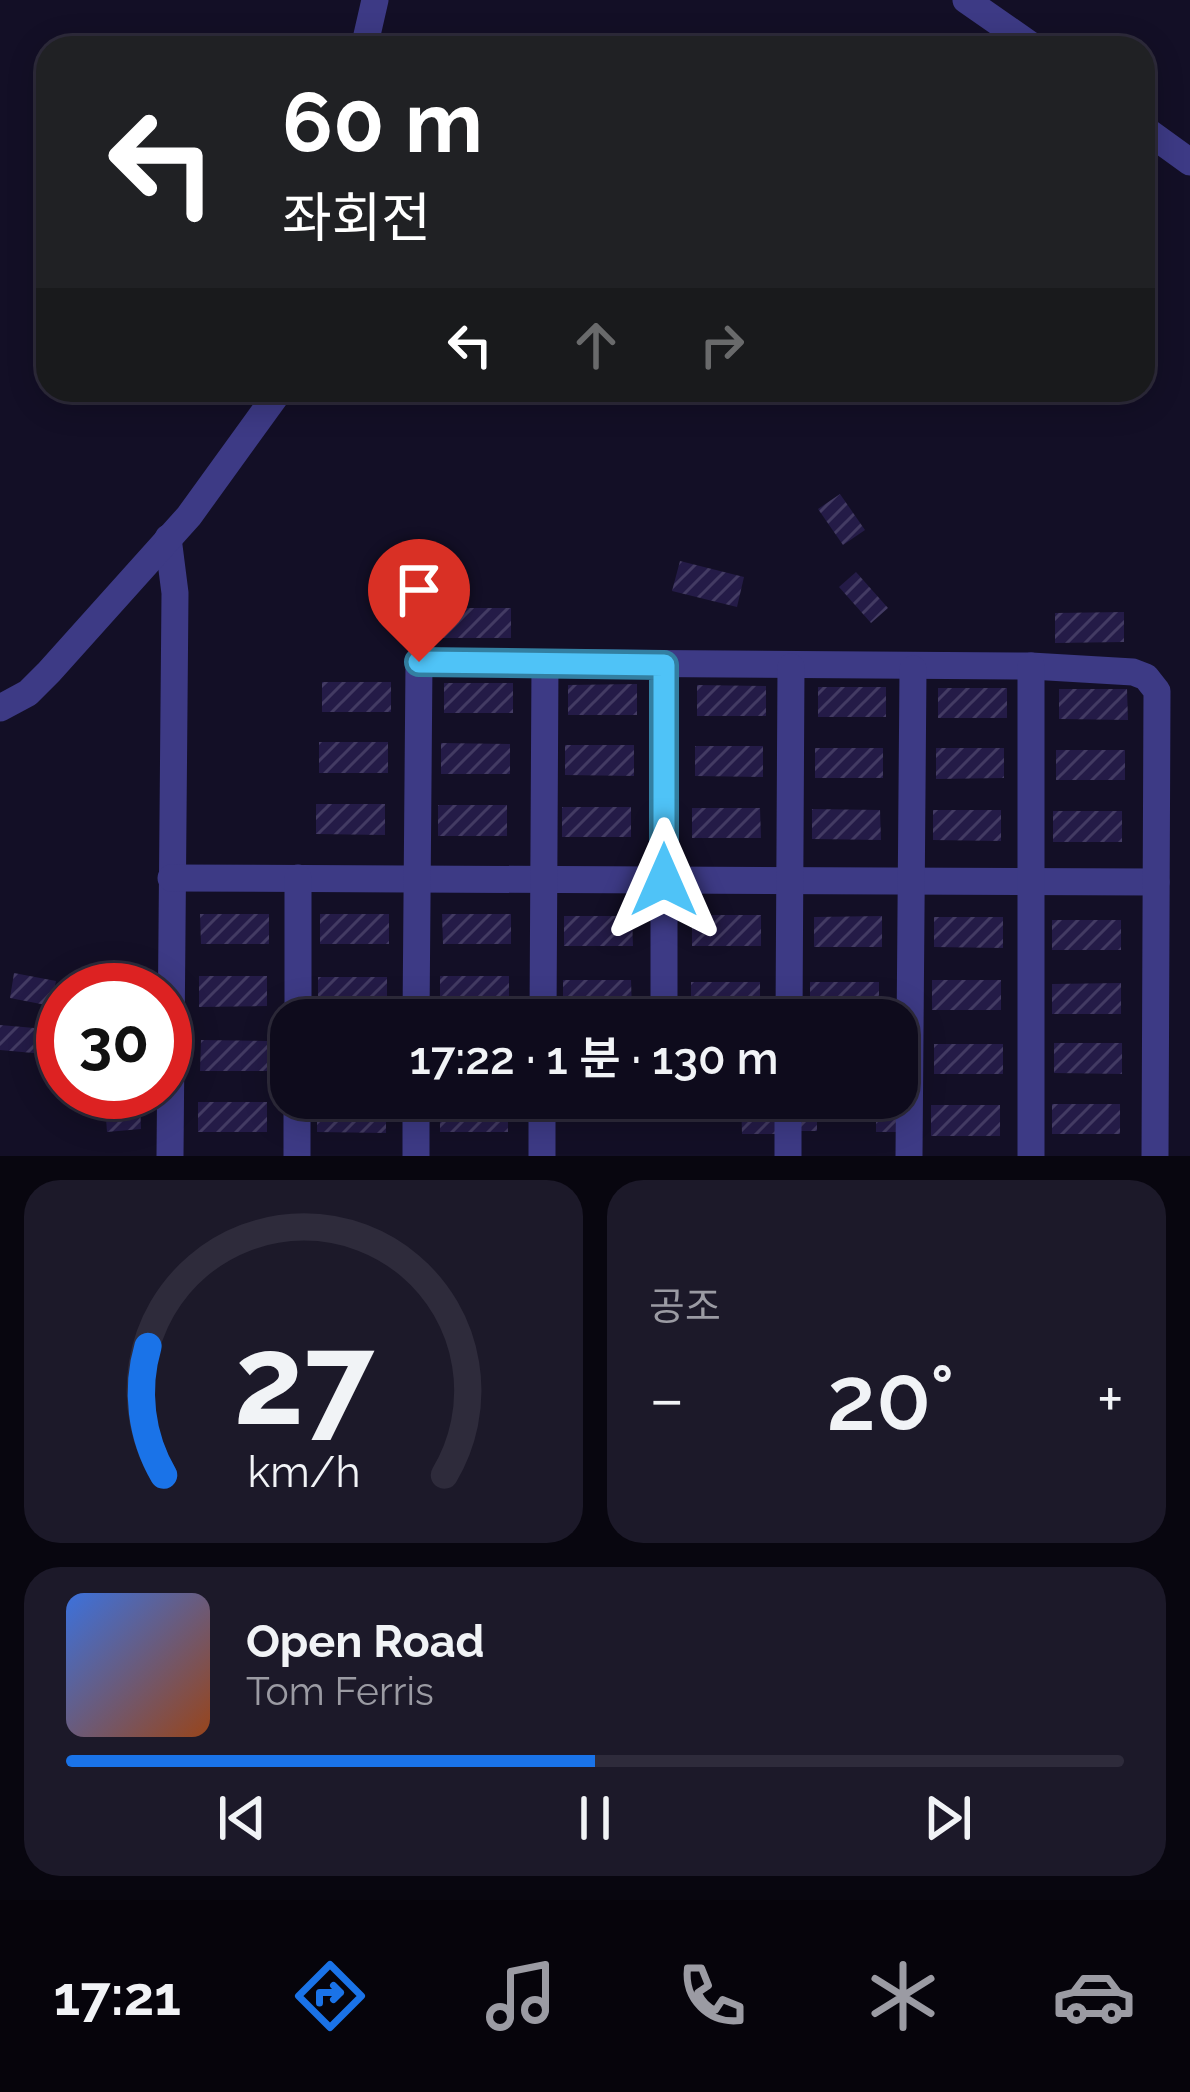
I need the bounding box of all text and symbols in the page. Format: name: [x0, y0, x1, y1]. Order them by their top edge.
text: 60 m: [282, 73, 483, 172]
icon: left: [84, 84, 240, 240]
text: 좌회전: [282, 186, 431, 250]
icon: left: [437, 312, 503, 378]
icon: ahead: [563, 312, 629, 378]
icon: right: [689, 312, 755, 378]
pin: [368, 539, 470, 662]
icon: arrive: [386, 557, 452, 623]
position arrow: [601, 817, 727, 943]
speed limit sign: 30: [36, 963, 192, 1119]
text: 17:22 · 1 분 · 130 m: [409, 1032, 779, 1085]
text: 공조: [649, 1283, 721, 1329]
text: 27: [233, 1307, 375, 1453]
text: 20°: [827, 1345, 955, 1451]
text: −: [649, 1360, 685, 1437]
text: +: [1097, 1360, 1124, 1437]
text: km/h: [247, 1446, 360, 1496]
text: Open Road: [246, 1615, 485, 1668]
text: Tom Ferris: [246, 1668, 434, 1714]
icon: previous: [209, 1785, 275, 1851]
icon: pause: [562, 1785, 628, 1851]
icon: next: [915, 1785, 981, 1851]
icon: directions: [288, 1954, 372, 2038]
icon: music: [479, 1954, 563, 2038]
icon: phone: [670, 1954, 754, 2038]
icon: climate: [861, 1954, 945, 2038]
icon: car: [1052, 1954, 1136, 2038]
text: 17:21: [54, 1964, 181, 2028]

